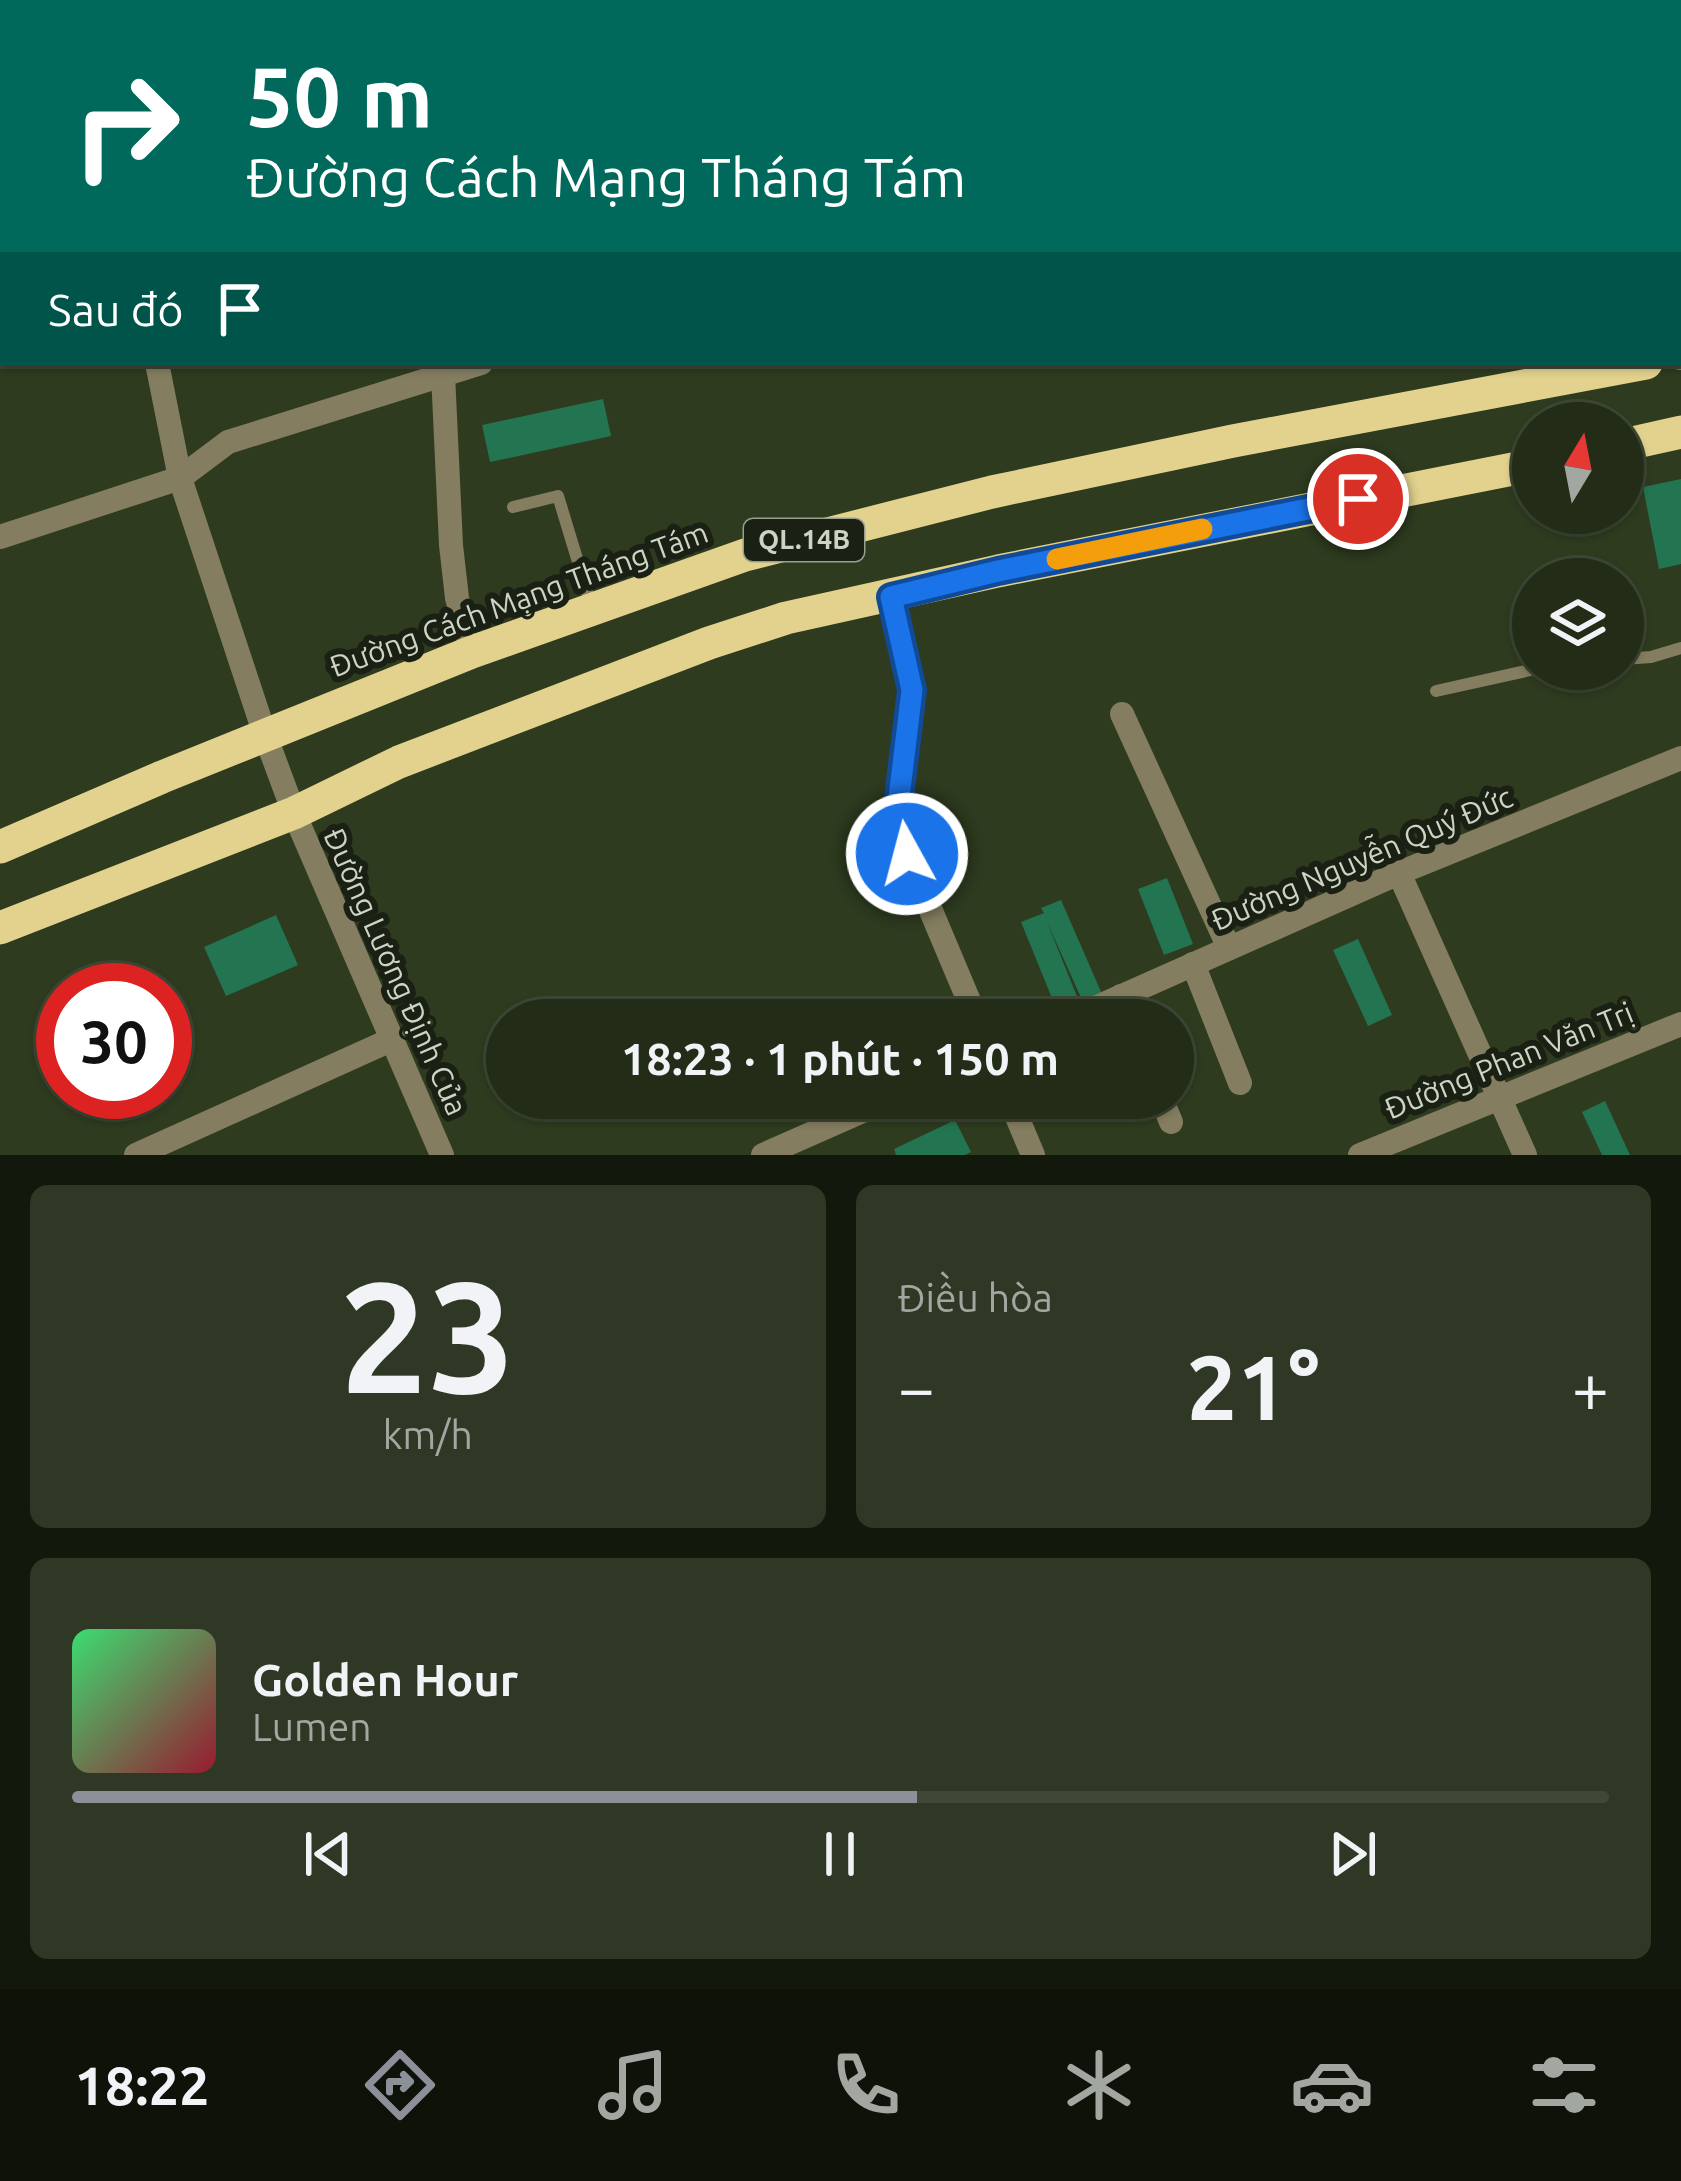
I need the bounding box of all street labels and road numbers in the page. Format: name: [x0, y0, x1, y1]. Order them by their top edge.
street label: Đường Cách Mạng Tháng Tám: [325, 515, 712, 683]
road number: QL.14B: [744, 519, 864, 561]
street label: Đường Nguyễn Quý Đức: [1205, 777, 1517, 937]
street label: Đường Lương Định Của: [317, 823, 475, 1120]
street label: Đường Phan Văn Trị: [1379, 995, 1638, 1125]

